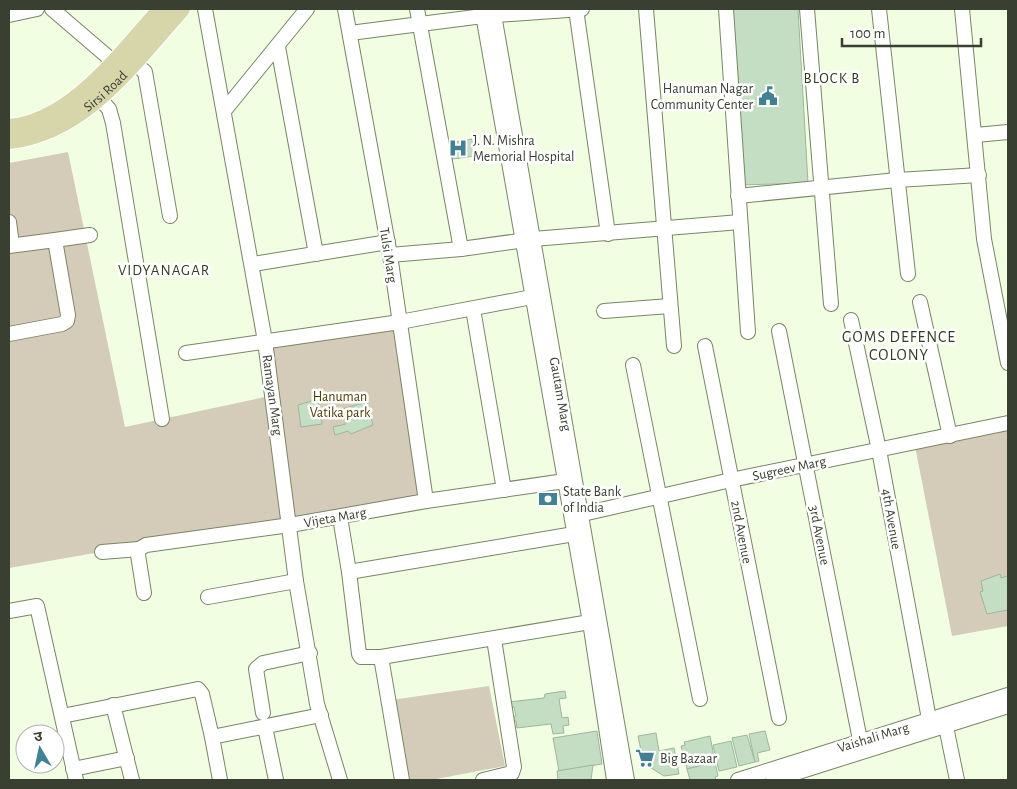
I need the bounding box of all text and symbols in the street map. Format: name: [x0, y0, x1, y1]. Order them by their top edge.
scale bar: [842, 15, 981, 47]
text: 100 m: [850, 26, 885, 41]
street label: Sirsi Road: [81, 69, 130, 115]
district label: BLOCK B: [804, 71, 860, 86]
place label: Hanuman Nagar Community Center: [651, 82, 753, 112]
public building icon: Hanuman Nagar Community Center: [757, 85, 779, 107]
place label: J. N. Mishra Memorial Hospital: [473, 134, 575, 164]
hospital icon: J. N. Mishra Memorial Hospital: [447, 137, 469, 159]
street label: Tulsi Marg: [377, 226, 399, 284]
district label: VIDYANAGAR: [118, 263, 210, 278]
district label: GOMS DEFENCE COLONY: [842, 329, 956, 363]
street label: Ramayan Marg: [259, 354, 285, 437]
street label: Gautam Marg: [547, 356, 573, 432]
park label: Hanuman Vatika park: [310, 390, 371, 420]
street label: Sugreev Marg: [751, 454, 827, 484]
place label: State Bank of India: [563, 485, 622, 515]
bank icon: State Bank of India: [537, 488, 559, 510]
street label: 4th Avenue: [879, 488, 903, 551]
street label: 2nd Avenue: [728, 499, 754, 565]
street label: 3rd Avenue: [806, 504, 832, 566]
street label: Vijeta Marg: [303, 506, 368, 530]
street label: Vaishali Marg: [836, 720, 911, 755]
north arrow: [15, 724, 65, 774]
text: उ: [33, 729, 44, 745]
supermarket icon: Big Bazaar: [634, 747, 656, 769]
place label: Big Bazaar: [660, 752, 718, 766]

